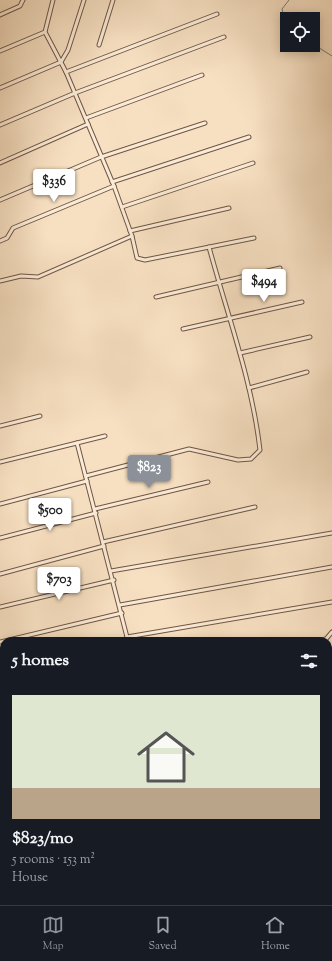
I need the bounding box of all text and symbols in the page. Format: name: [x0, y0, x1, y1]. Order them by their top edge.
map controls: [280, 12, 320, 52]
button: locate: [280, 12, 320, 52]
pin: $336: [30, 169, 78, 203]
text: $336: [42, 173, 66, 191]
pin: $494: [240, 269, 288, 303]
text: $494: [251, 273, 277, 291]
pin: $823: [125, 455, 173, 489]
text: $823: [137, 459, 161, 477]
pin: $500: [26, 498, 74, 532]
text: $500: [37, 502, 63, 520]
pin: $703: [35, 567, 83, 601]
text: $703: [46, 571, 72, 589]
text: 5 homes: [12, 649, 69, 673]
icon: filters: [298, 650, 320, 672]
icon: home: [130, 721, 202, 793]
text: $823/mo: [12, 827, 73, 851]
text: 5 rooms · 153 m²: [12, 851, 95, 869]
text: House: [12, 869, 48, 887]
tab: Map: [42, 914, 64, 954]
tab: Saved: [148, 914, 177, 954]
tab: Home: [261, 914, 290, 954]

